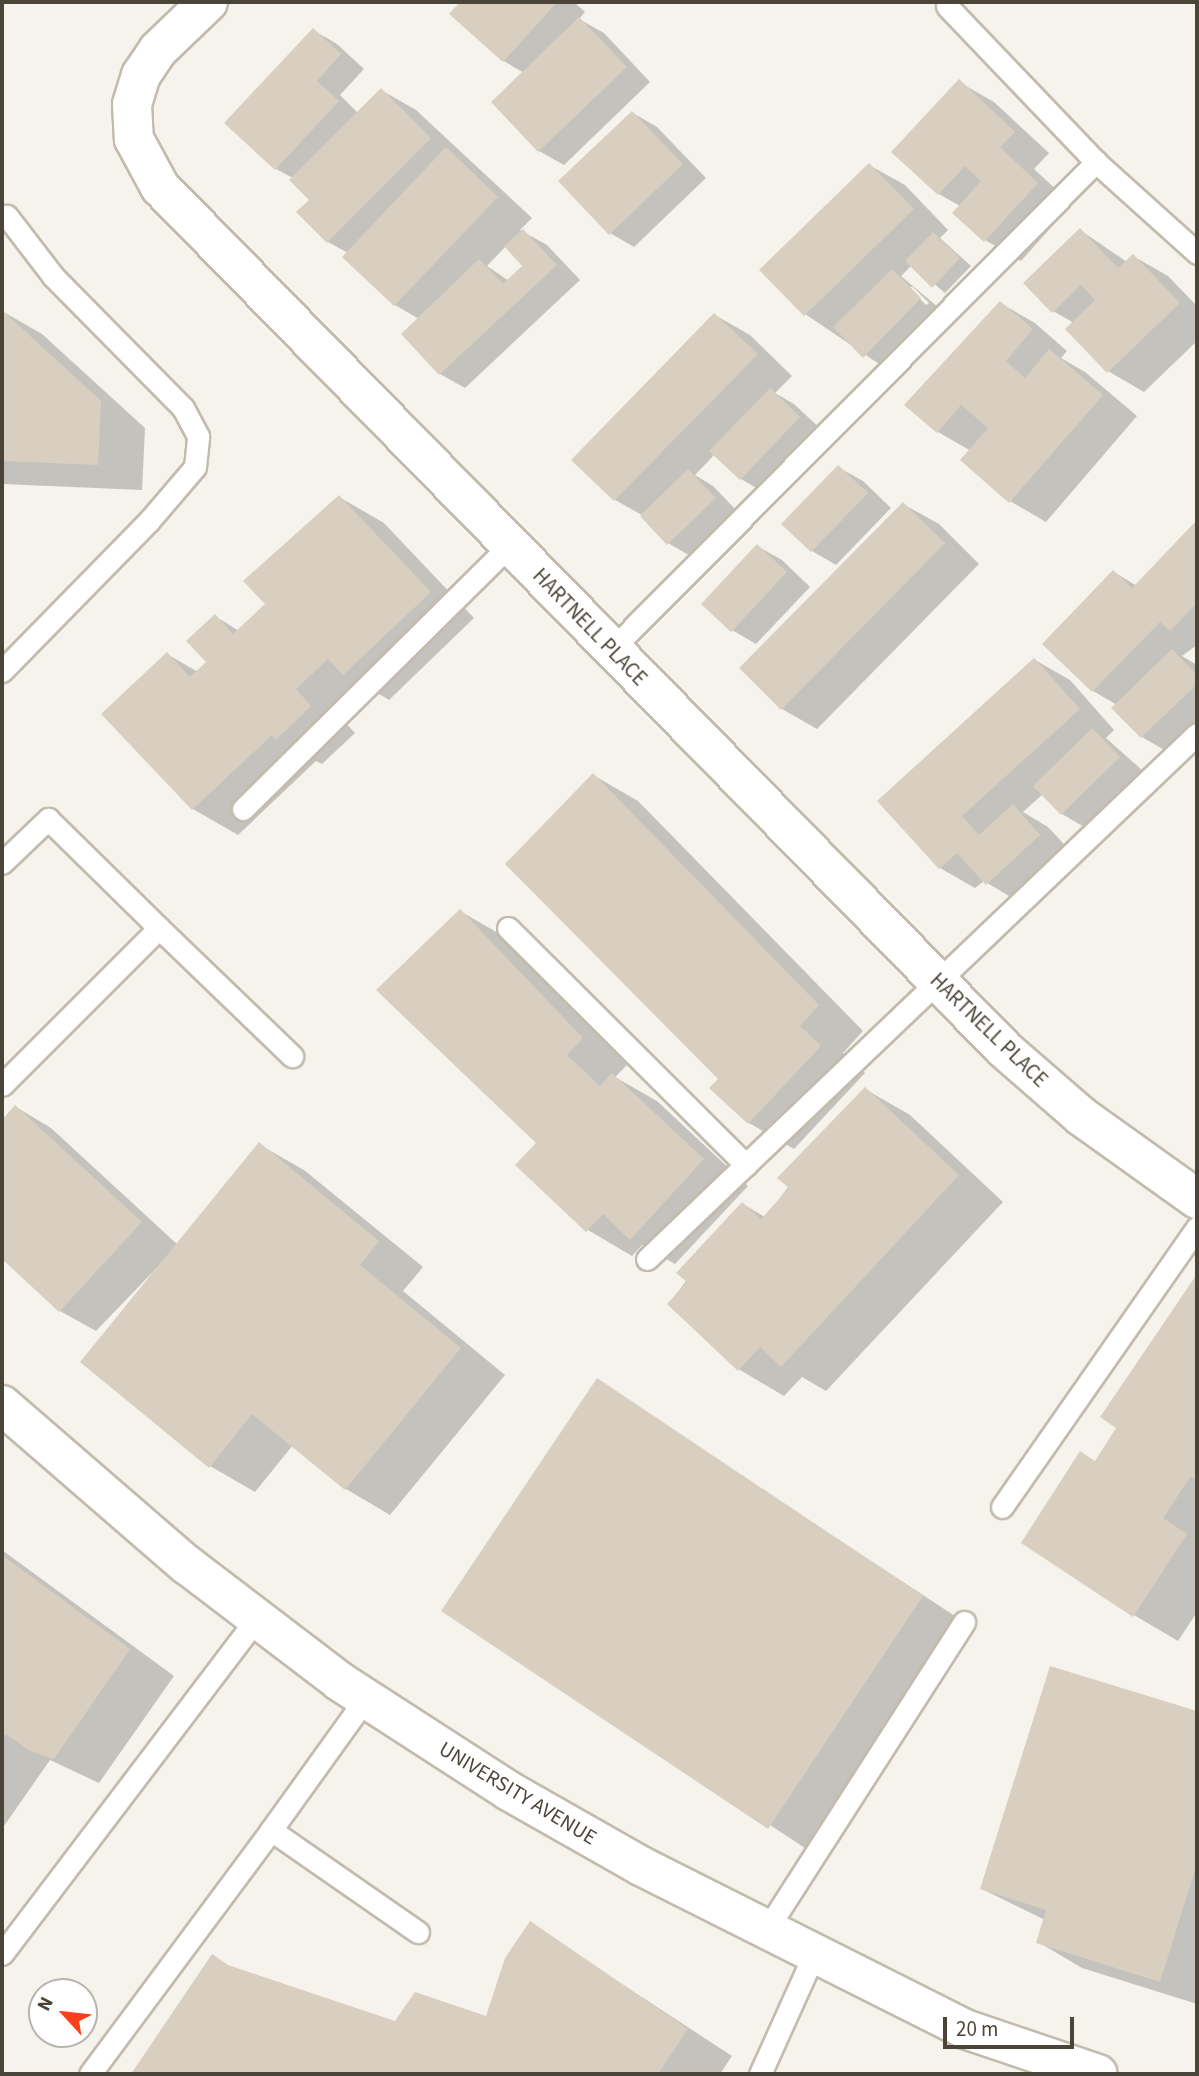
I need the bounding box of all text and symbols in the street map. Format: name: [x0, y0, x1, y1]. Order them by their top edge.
street label: HARTNELL PLACE: [528, 563, 652, 691]
street label: HARTNELL PLACE: [925, 968, 1053, 1092]
street label: UNIVERSITY AVENUE: [435, 1736, 601, 1850]
north arrow: [28, 1978, 98, 2048]
text: N: [31, 1992, 61, 2016]
scale bar: [947, 2002, 1078, 2046]
text: 20 m: [956, 2014, 998, 2044]

